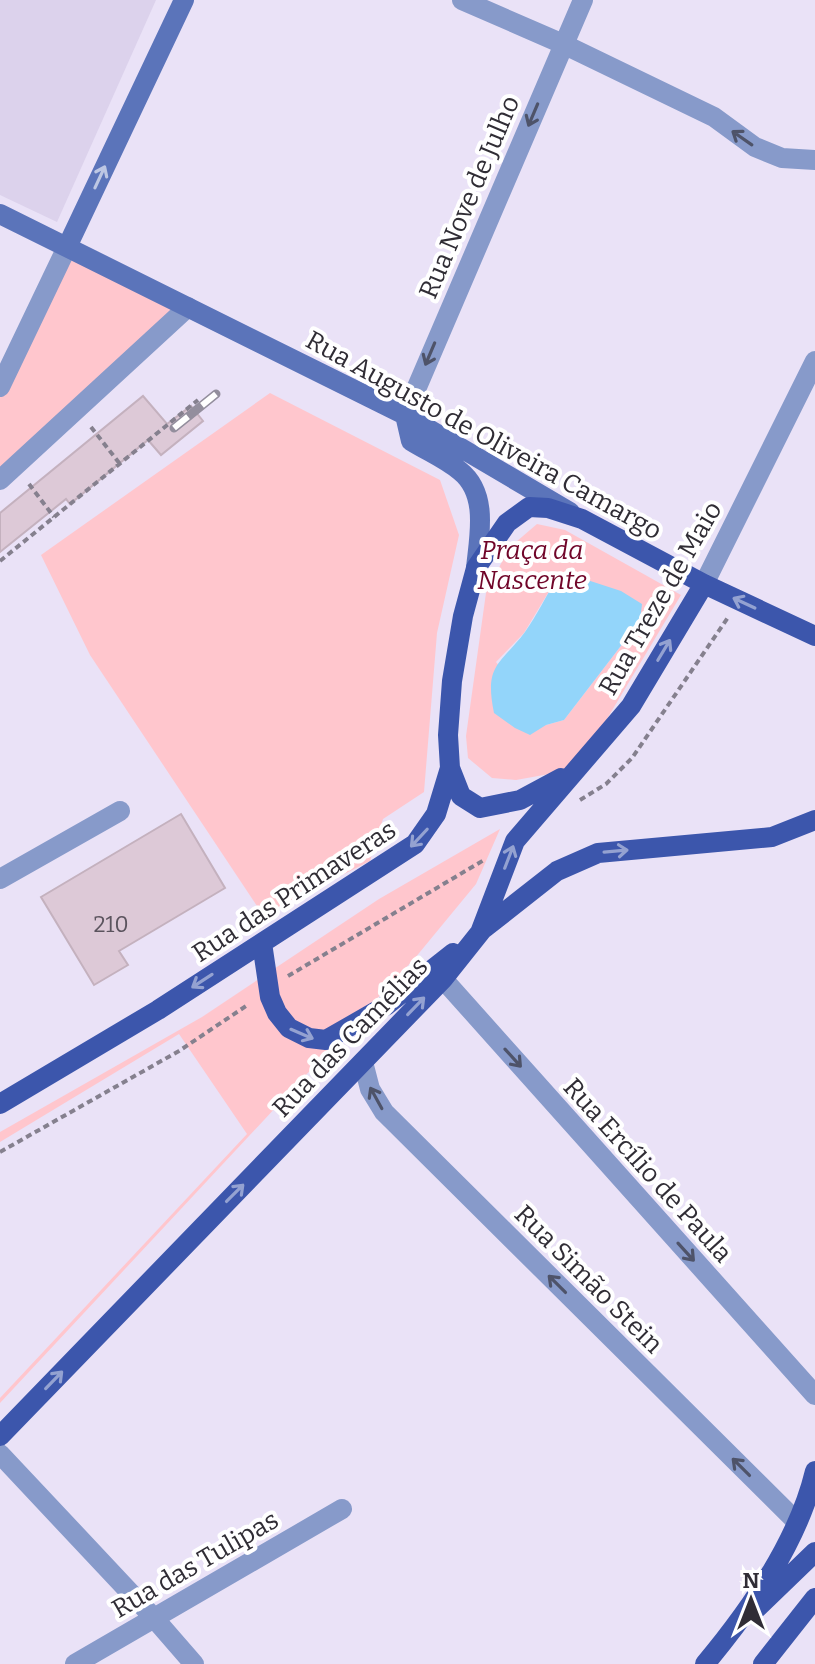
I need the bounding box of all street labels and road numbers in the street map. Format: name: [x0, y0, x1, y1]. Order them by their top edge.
street label: Rua Nove de Julho: [413, 91, 526, 303]
street label: Rua Augusto de Oliveira Camargo: [300, 324, 667, 546]
street label: Rua Treze de Maio: [592, 496, 728, 701]
street label: Rua das Primaveras: [187, 814, 402, 969]
street label: Rua das Camélias: [266, 951, 435, 1124]
street label: Rua Ercílio de Paula: [557, 1072, 738, 1269]
street label: Rua Simão Stein: [508, 1199, 670, 1360]
street label: Rua das Tulipas: [106, 1504, 284, 1625]

